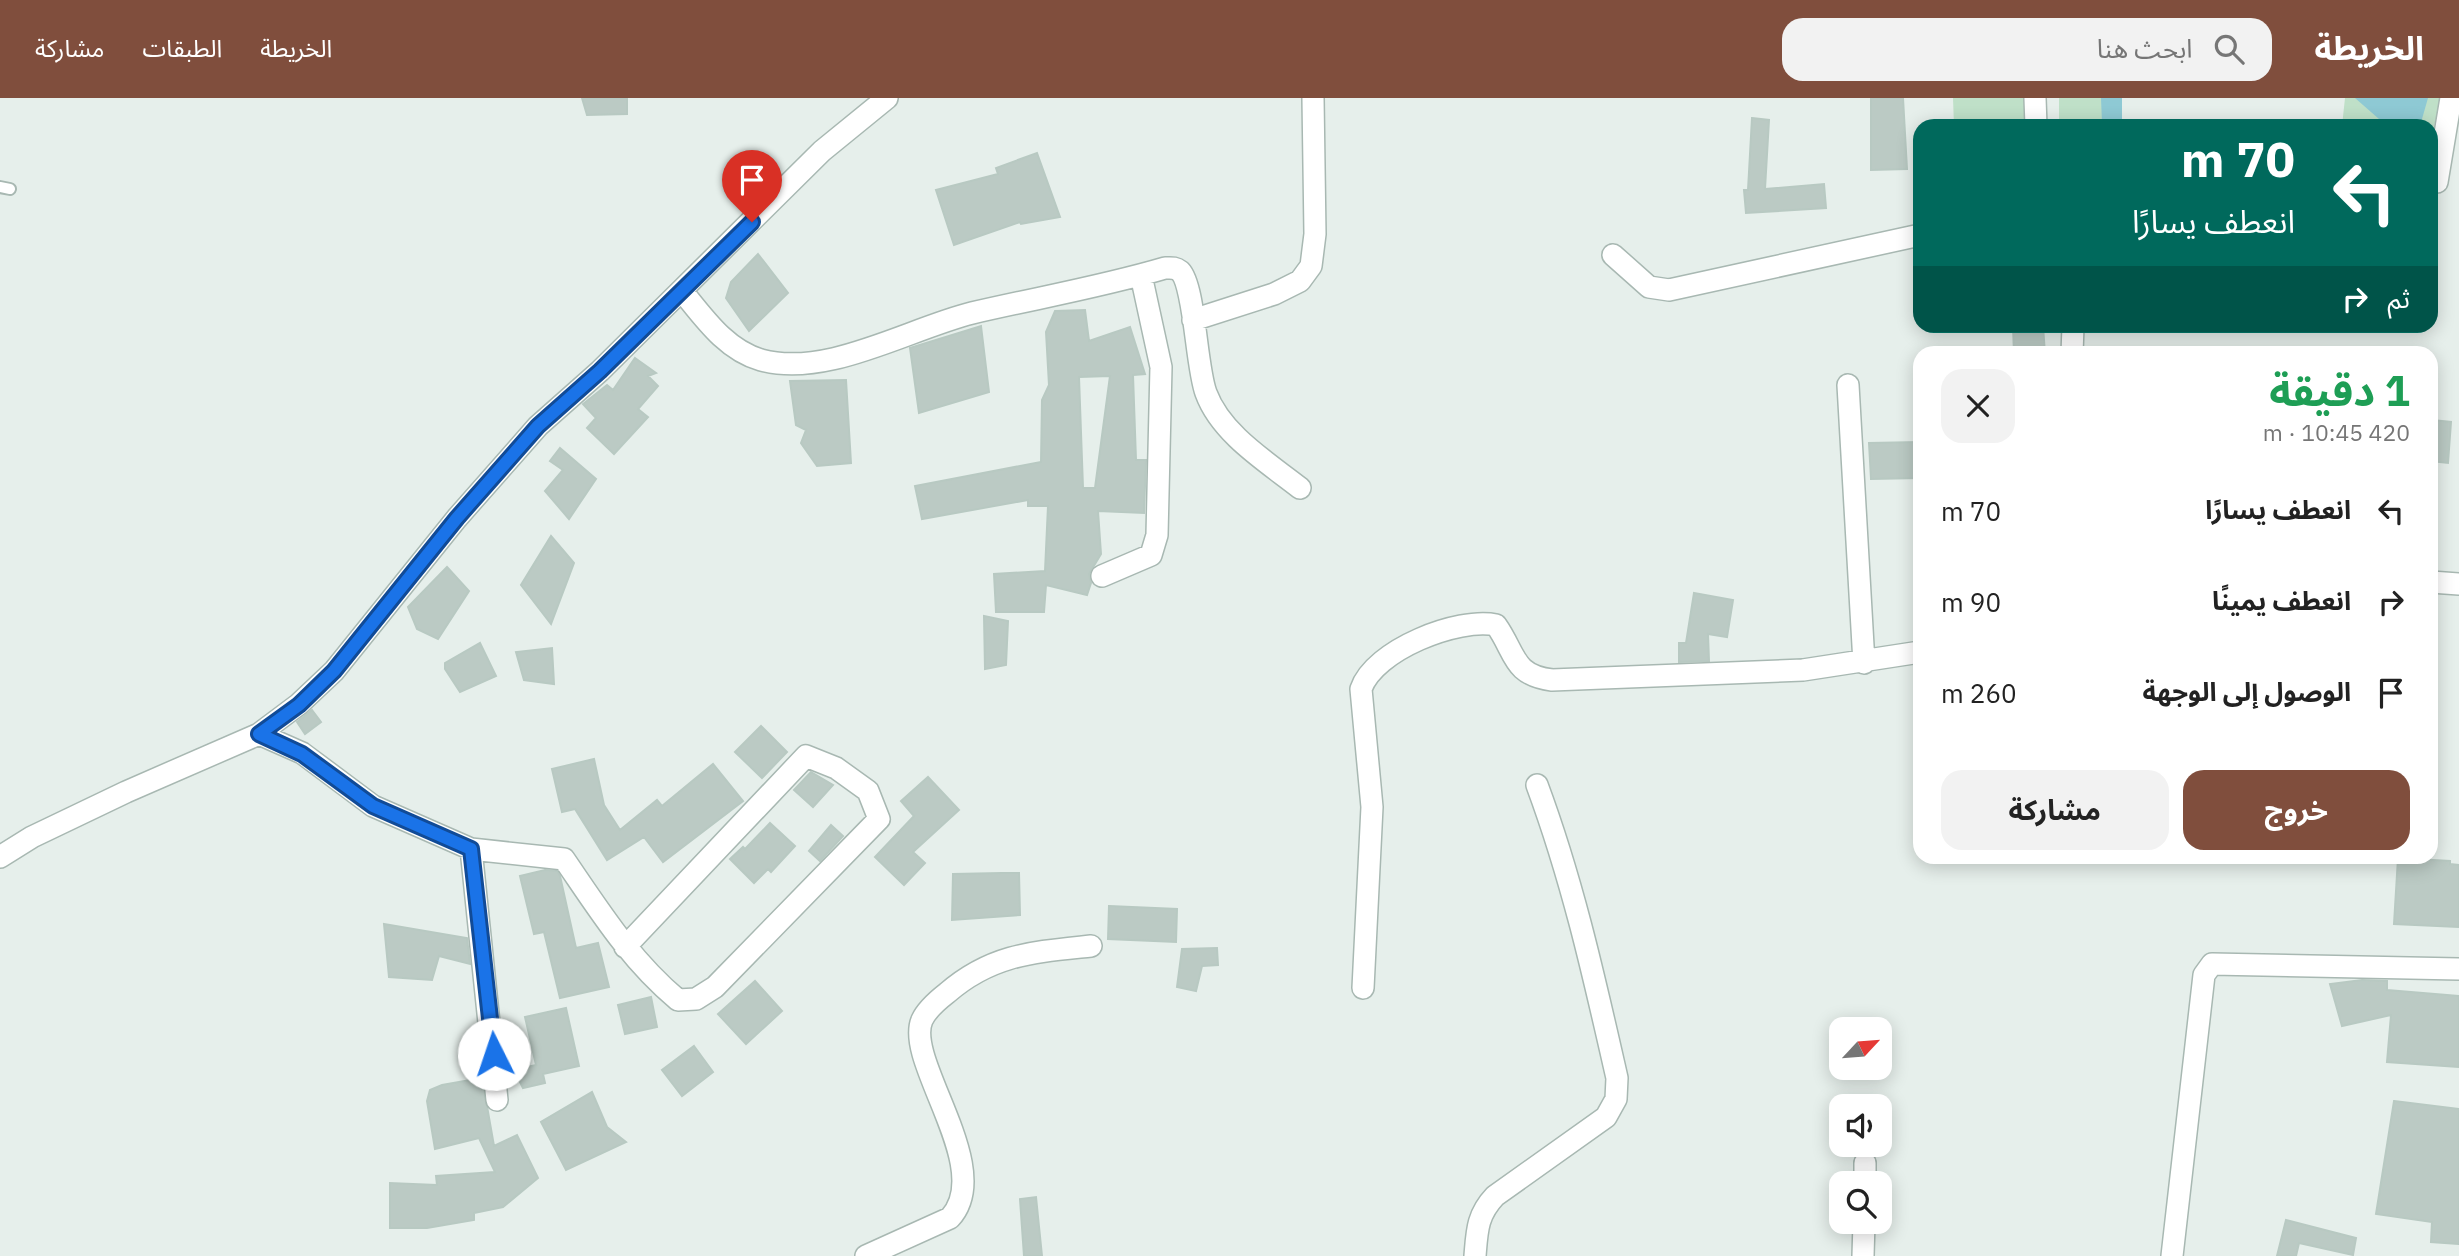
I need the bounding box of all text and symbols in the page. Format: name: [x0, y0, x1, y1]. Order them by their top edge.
search box: [1782, 18, 2272, 81]
text: الخريطة: [2314, 26, 2424, 69]
icon: search: [2210, 30, 2248, 68]
text: ابحث هنا: [2097, 31, 2192, 65]
text: مشاركة: [35, 32, 104, 64]
text: الطبقات: [142, 32, 222, 64]
text: الخريطة: [260, 32, 332, 64]
text: 70 m: [2181, 127, 2295, 190]
icon: left: [2319, 147, 2410, 238]
pin: [722, 150, 782, 222]
icon: arrive: [733, 161, 771, 199]
text: انعطف يسارًا: [2132, 200, 2295, 242]
icon: right: [2336, 280, 2374, 318]
text: ثم: [2388, 281, 2410, 315]
text: 1 دقيقة: [2269, 363, 2410, 418]
button: close: [1941, 369, 2015, 443]
text: 420 m · 10:45: [2263, 417, 2410, 447]
text: انعطف يسارًا: [2205, 492, 2351, 526]
icon: left: [2372, 492, 2410, 530]
text: 70 m: [1941, 494, 2001, 528]
text: انعطف يمينًا: [2212, 583, 2351, 617]
icon: right: [2372, 583, 2410, 621]
text: 90 m: [1941, 585, 2001, 619]
text: الوصول إلى الوجهة: [2142, 674, 2351, 708]
icon: arrive: [2372, 674, 2410, 712]
text: 260 m: [1941, 676, 2017, 710]
button: مشاركة: [1941, 770, 2169, 850]
button: خروج: [2183, 770, 2410, 850]
position arrow: [457, 1017, 531, 1091]
north arrow: [1829, 1017, 1892, 1080]
map controls: [1829, 1017, 1892, 1234]
button: sound: [1829, 1094, 1892, 1157]
button: search: [1829, 1171, 1892, 1234]

